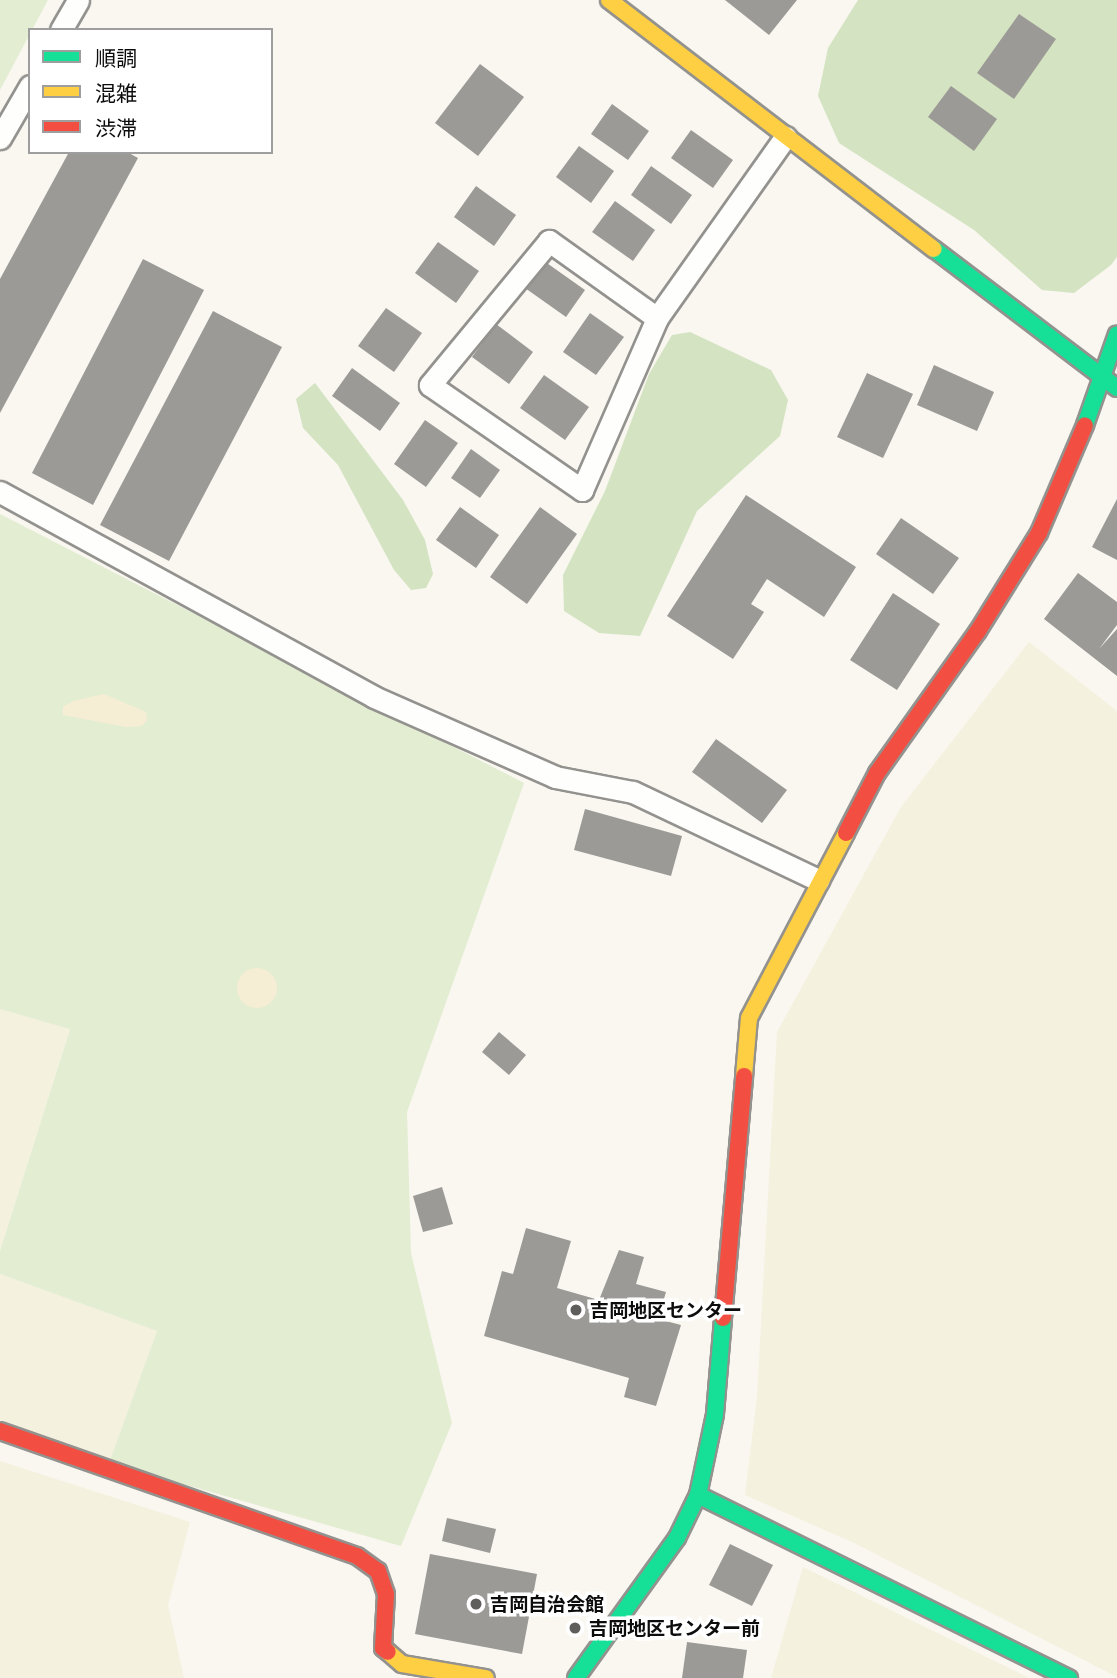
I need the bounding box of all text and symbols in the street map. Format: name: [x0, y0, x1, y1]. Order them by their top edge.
legend: [28, 28, 273, 154]
text: 順調: [95, 44, 137, 72]
text: 混雑: [95, 79, 137, 107]
text: 渋滞: [95, 114, 137, 142]
place label: 吉岡地区センター: [590, 1299, 742, 1321]
marker: 吉岡地区センター: [568, 1302, 584, 1318]
place label: 吉岡自治会館: [490, 1593, 604, 1615]
marker: 吉岡自治会館: [468, 1596, 484, 1612]
place label: 吉岡地区センター前: [589, 1617, 760, 1639]
marker: 吉岡地区センター前: [567, 1620, 583, 1636]

